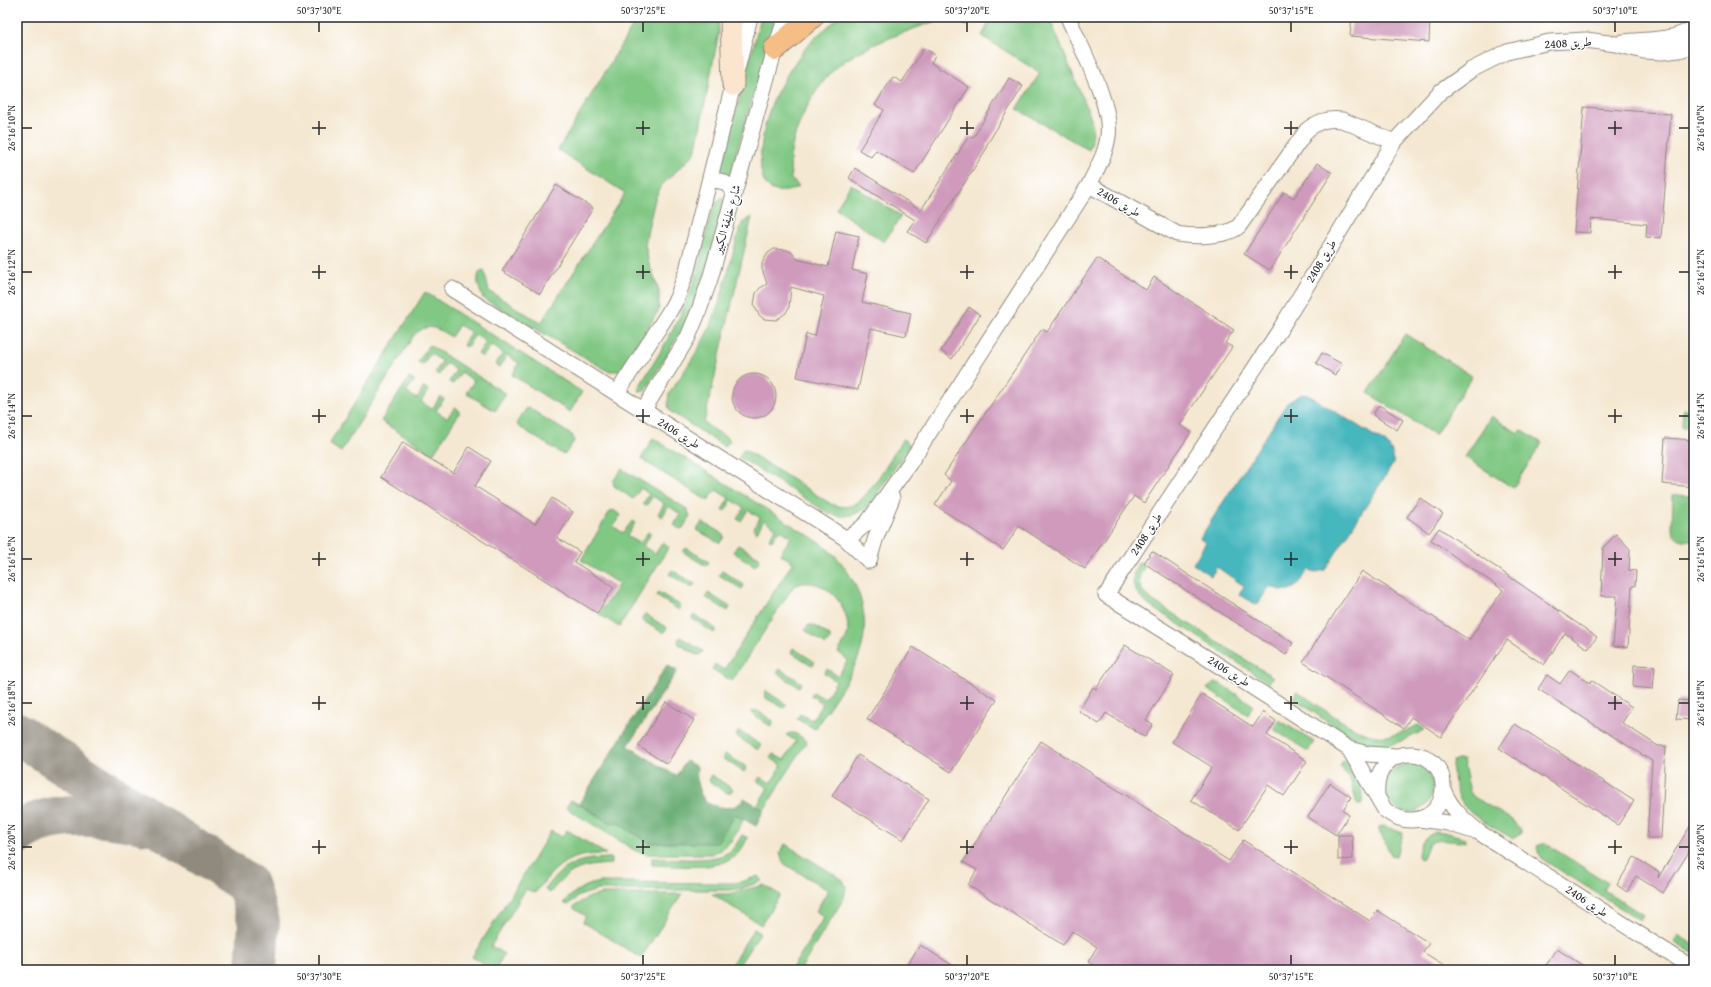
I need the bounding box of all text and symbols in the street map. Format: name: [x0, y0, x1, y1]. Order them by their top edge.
text: 50°37'30"E: [297, 3, 341, 18]
text: 50°37'25"E: [621, 3, 665, 18]
text: 50°37'20"E: [945, 3, 989, 18]
text: 50°37'15"E: [1269, 3, 1313, 18]
text: 50°37'10"E: [1593, 3, 1637, 18]
street label: طريق 2408: [1544, 33, 1592, 52]
text: 26°16'10"N: [4, 105, 19, 151]
text: 26°16'10"N: [1693, 105, 1708, 151]
street label: شارع خليفة الكبير: [708, 182, 747, 258]
street label: طريق 2406: [1094, 182, 1144, 221]
street label: طريق 2408: [1301, 236, 1340, 286]
text: 26°16'12"N: [4, 249, 19, 295]
text: 26°16'12"N: [1693, 249, 1708, 295]
text: 26°16'14"N: [4, 393, 19, 439]
text: 26°16'14"N: [1693, 393, 1708, 439]
street label: طريق 2406: [655, 413, 704, 453]
street label: طريق 2408: [1125, 509, 1166, 558]
text: 26°16'16"N: [4, 536, 19, 582]
text: 26°16'16"N: [1693, 536, 1708, 582]
street label: طريق 2406: [1205, 651, 1254, 691]
text: 26°16'18"N: [4, 680, 19, 726]
text: 26°16'18"N: [1693, 680, 1708, 726]
text: 26°16'20"N: [4, 824, 19, 870]
text: 26°16'20"N: [1693, 824, 1708, 870]
street label: طريق 2406: [1563, 880, 1612, 921]
text: 50°37'30"E: [297, 969, 341, 984]
text: 50°37'25"E: [621, 969, 665, 984]
text: 50°37'20"E: [945, 969, 989, 984]
text: 50°37'15"E: [1269, 969, 1313, 984]
text: 50°37'10"E: [1593, 969, 1637, 984]

